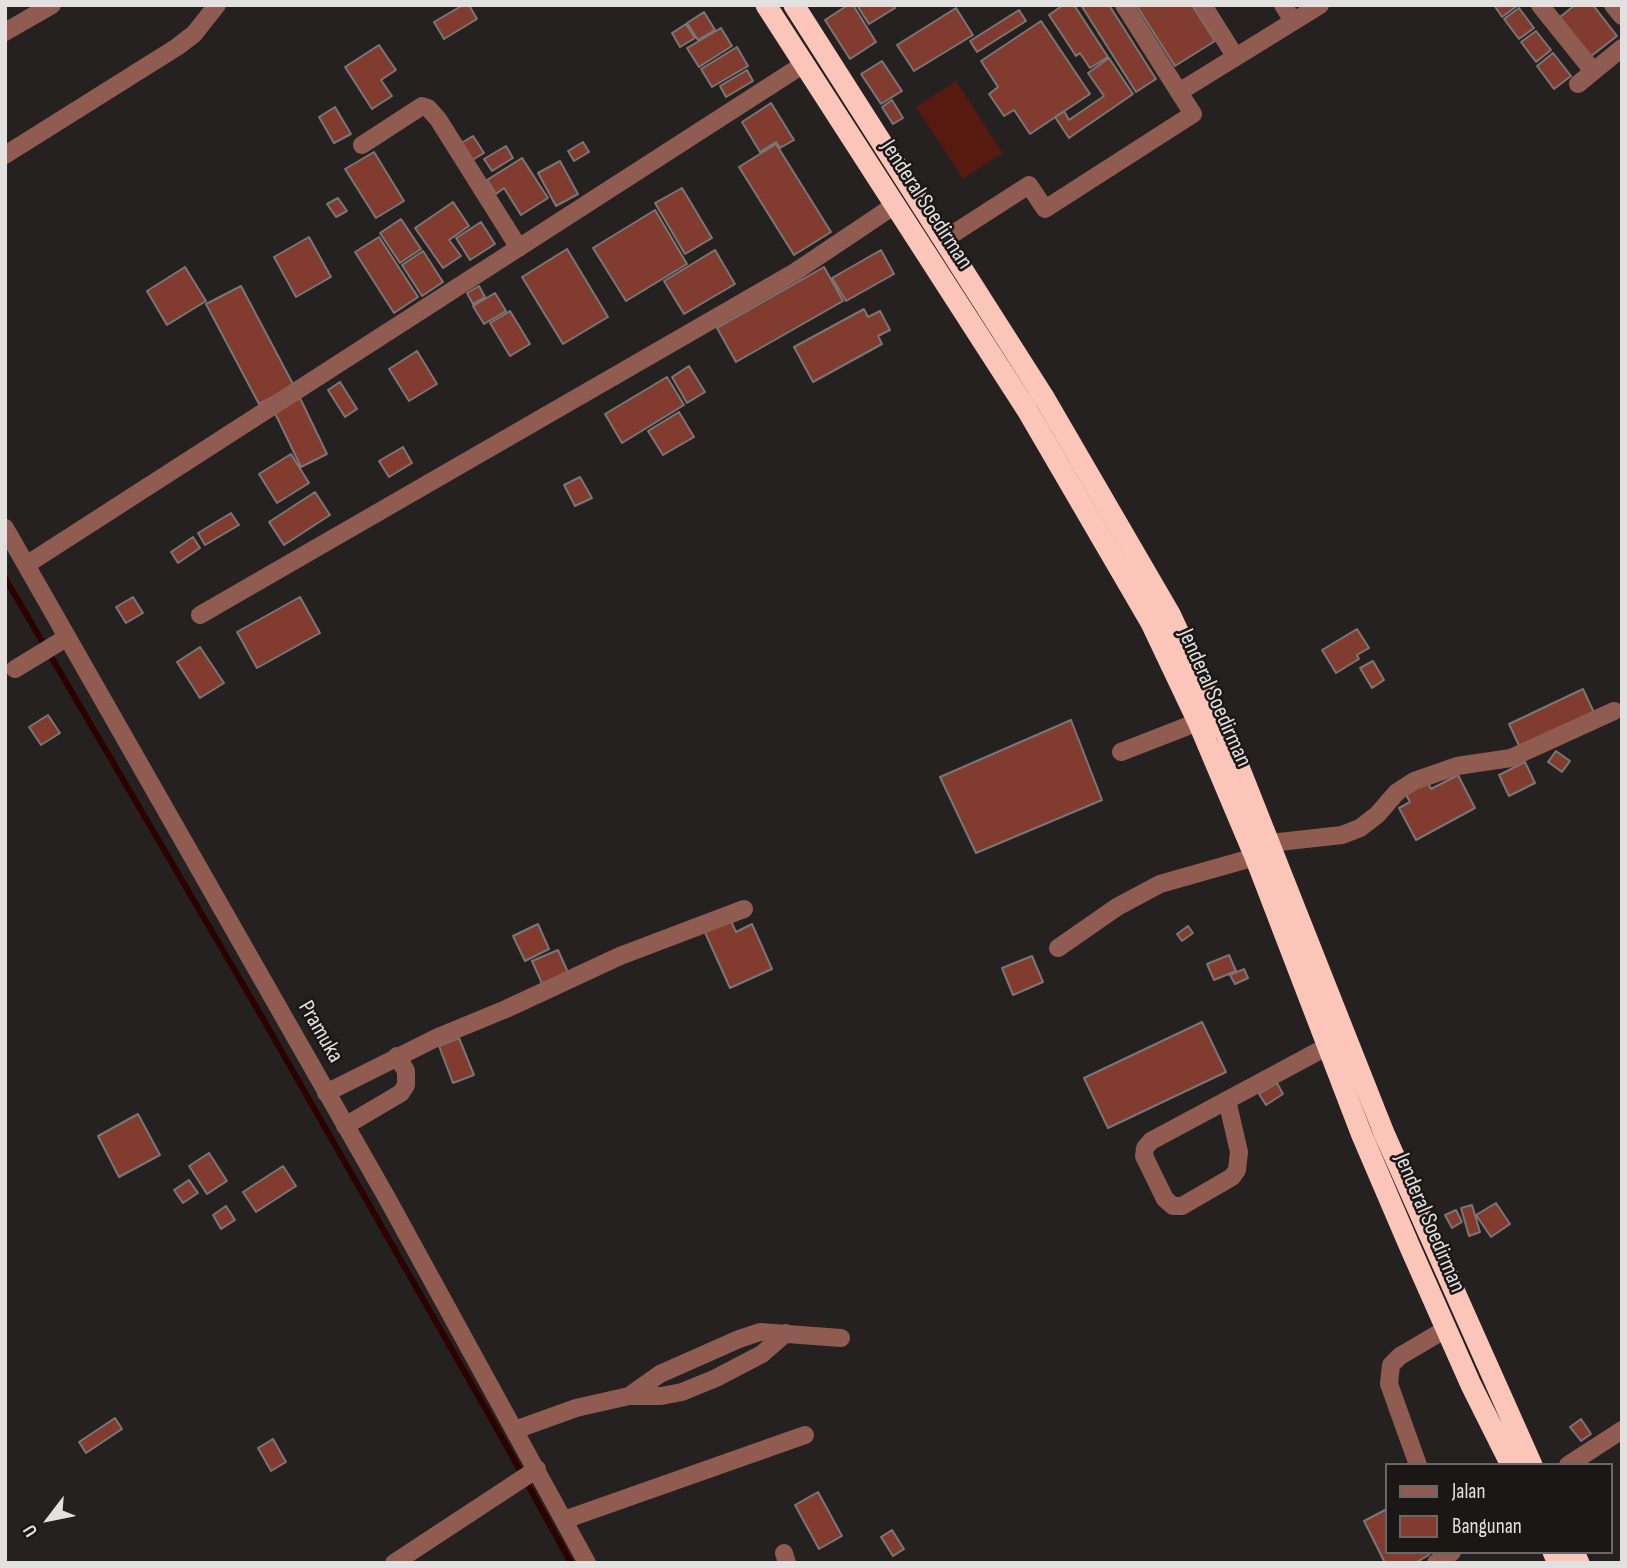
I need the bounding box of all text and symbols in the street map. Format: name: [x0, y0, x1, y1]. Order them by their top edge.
street label: Jenderal Soedirman: [874, 135, 978, 275]
street label: Jenderal Soedirman: [1171, 625, 1257, 771]
street label: Pramuka: [291, 996, 349, 1068]
street label: Jenderal Soedirman: [1387, 1149, 1471, 1297]
legend: [1386, 1463, 1613, 1554]
text: Jalan: [1452, 1479, 1485, 1504]
north arrow: [14, 1484, 84, 1554]
text: Bangunan: [1452, 1514, 1522, 1539]
text: U: [18, 1520, 43, 1541]

